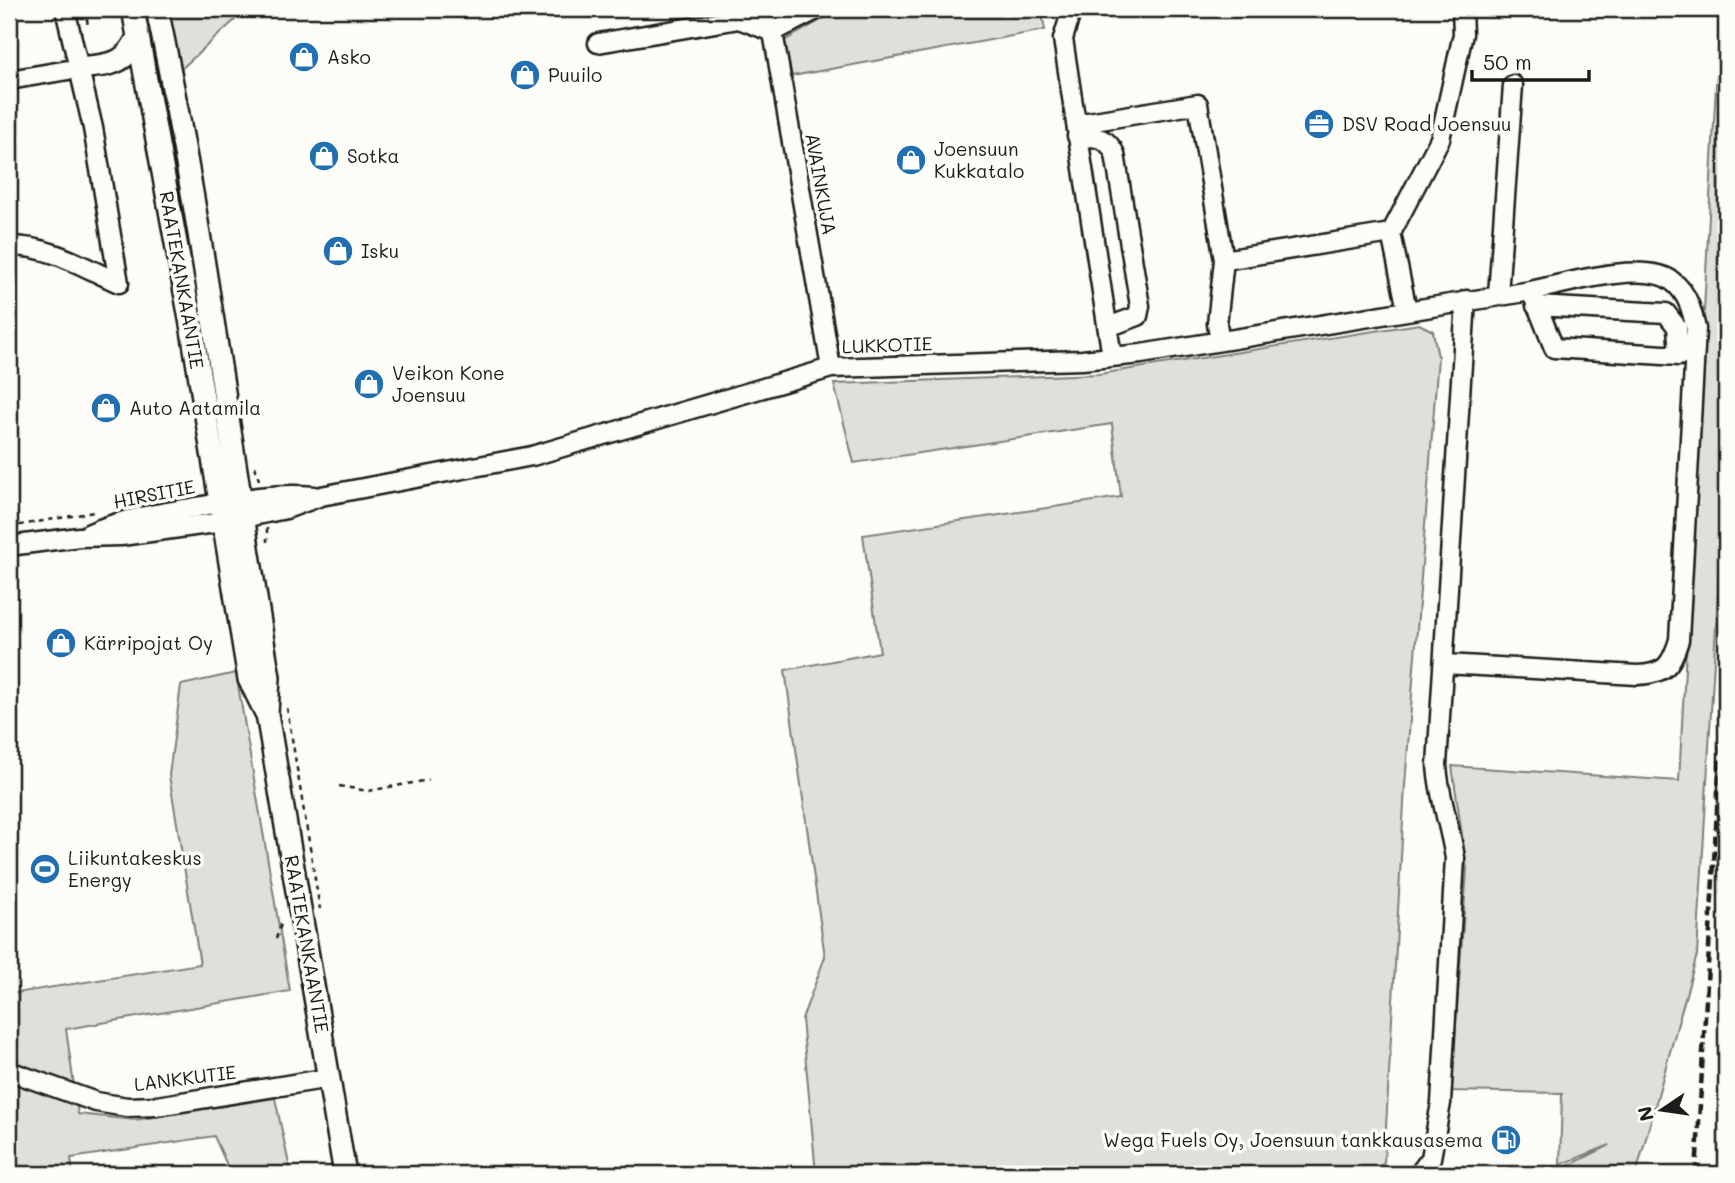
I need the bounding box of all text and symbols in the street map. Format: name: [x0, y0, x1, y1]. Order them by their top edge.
scale bar: [1472, 38, 1590, 82]
shop icon: Asko: [287, 40, 321, 74]
place label: Asko: [327, 44, 371, 69]
text: 50 m: [1483, 48, 1532, 75]
shop icon: Puuilo: [508, 58, 542, 92]
place label: Puuilo: [548, 62, 602, 87]
office icon: DSV Road Joensuu: [1302, 107, 1336, 141]
place label: DSV Road Joensuu: [1342, 111, 1511, 136]
street label: AVAINKUJA: [800, 131, 843, 237]
place label: Joensuun Kukkatalo: [934, 136, 1024, 183]
shop icon: Sotka: [307, 139, 341, 173]
place label: Sotka: [347, 143, 399, 168]
shop icon: Joensuun Kukkatalo: [894, 143, 928, 177]
street label: RAATEKANKAANTIE: [155, 189, 210, 371]
shop icon: Isku: [321, 234, 355, 268]
place label: Isku: [361, 238, 399, 263]
street label: LUKKOTIE: [841, 330, 933, 359]
place label: Veikon Kone Joensuu: [392, 360, 505, 407]
shop icon: Veikon Kone Joensuu: [352, 367, 386, 401]
shop icon: Auto Aatamila: [89, 391, 123, 425]
place label: Auto Aatamila: [129, 395, 261, 420]
street label: HIRSITIE: [111, 473, 197, 514]
shop icon: Kärripojat Oy: [44, 626, 78, 660]
place label: Kärripojat Oy: [84, 630, 213, 655]
place label: Liikuntakeskus Energy: [68, 845, 202, 892]
sports icon: Liikuntakeskus Energy: [28, 852, 62, 886]
street label: RAATEKANKAANTIE: [280, 853, 335, 1035]
street label: LANKKUTIE: [132, 1059, 238, 1096]
north arrow: [1626, 1074, 1696, 1144]
text: N: [1631, 1104, 1659, 1124]
fuel station icon: Wega Fuels Oy, Joensuun tankkausasema: [1489, 1123, 1523, 1157]
place label: Wega Fuels Oy, Joensuun tankkausasema: [1103, 1127, 1483, 1152]

